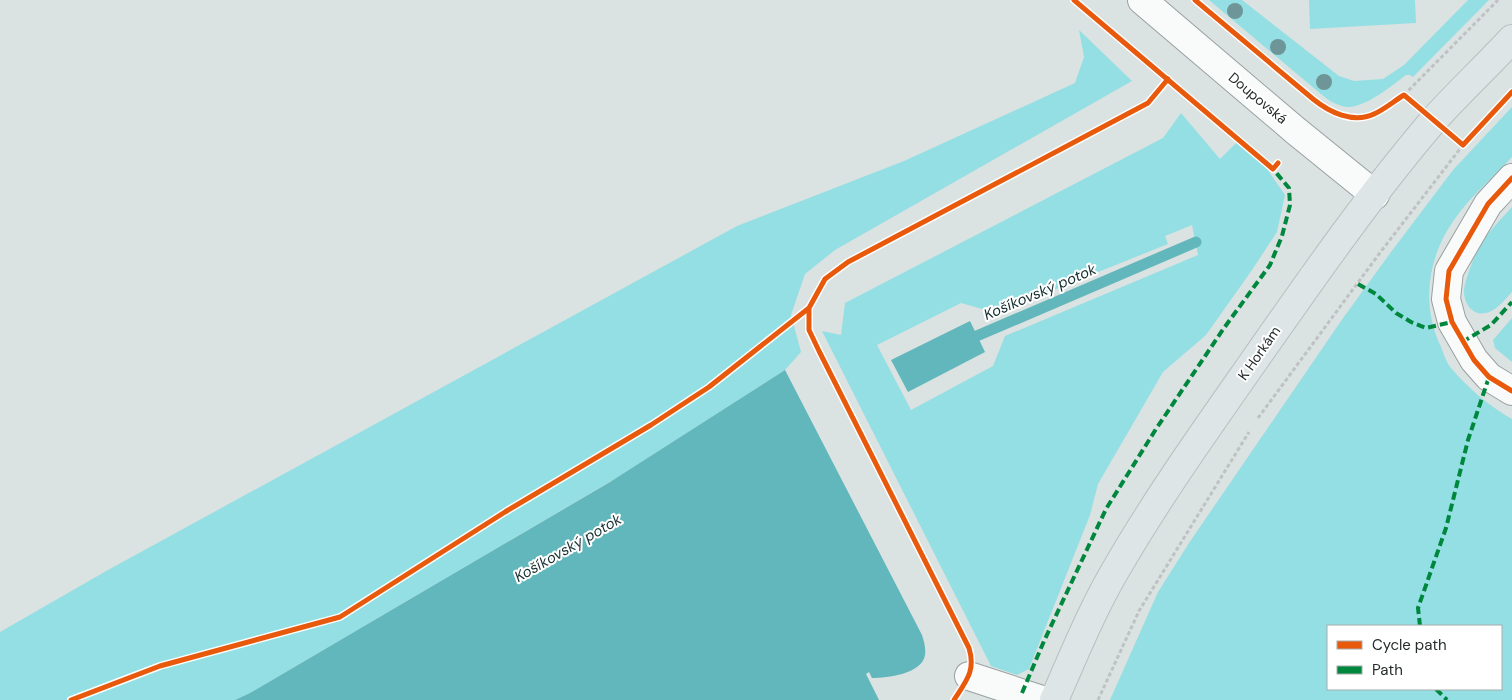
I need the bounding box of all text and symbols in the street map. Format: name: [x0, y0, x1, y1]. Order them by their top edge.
street label: Doupovská: [1225, 68, 1291, 128]
water label: Košíkovský potok: [981, 259, 1100, 325]
street label: K Horkám: [1234, 322, 1284, 384]
water label: Košíkovský potok: [511, 509, 625, 587]
legend: [1327, 625, 1502, 690]
text: Cycle path: [1372, 635, 1447, 655]
text: Path: [1372, 660, 1403, 680]

